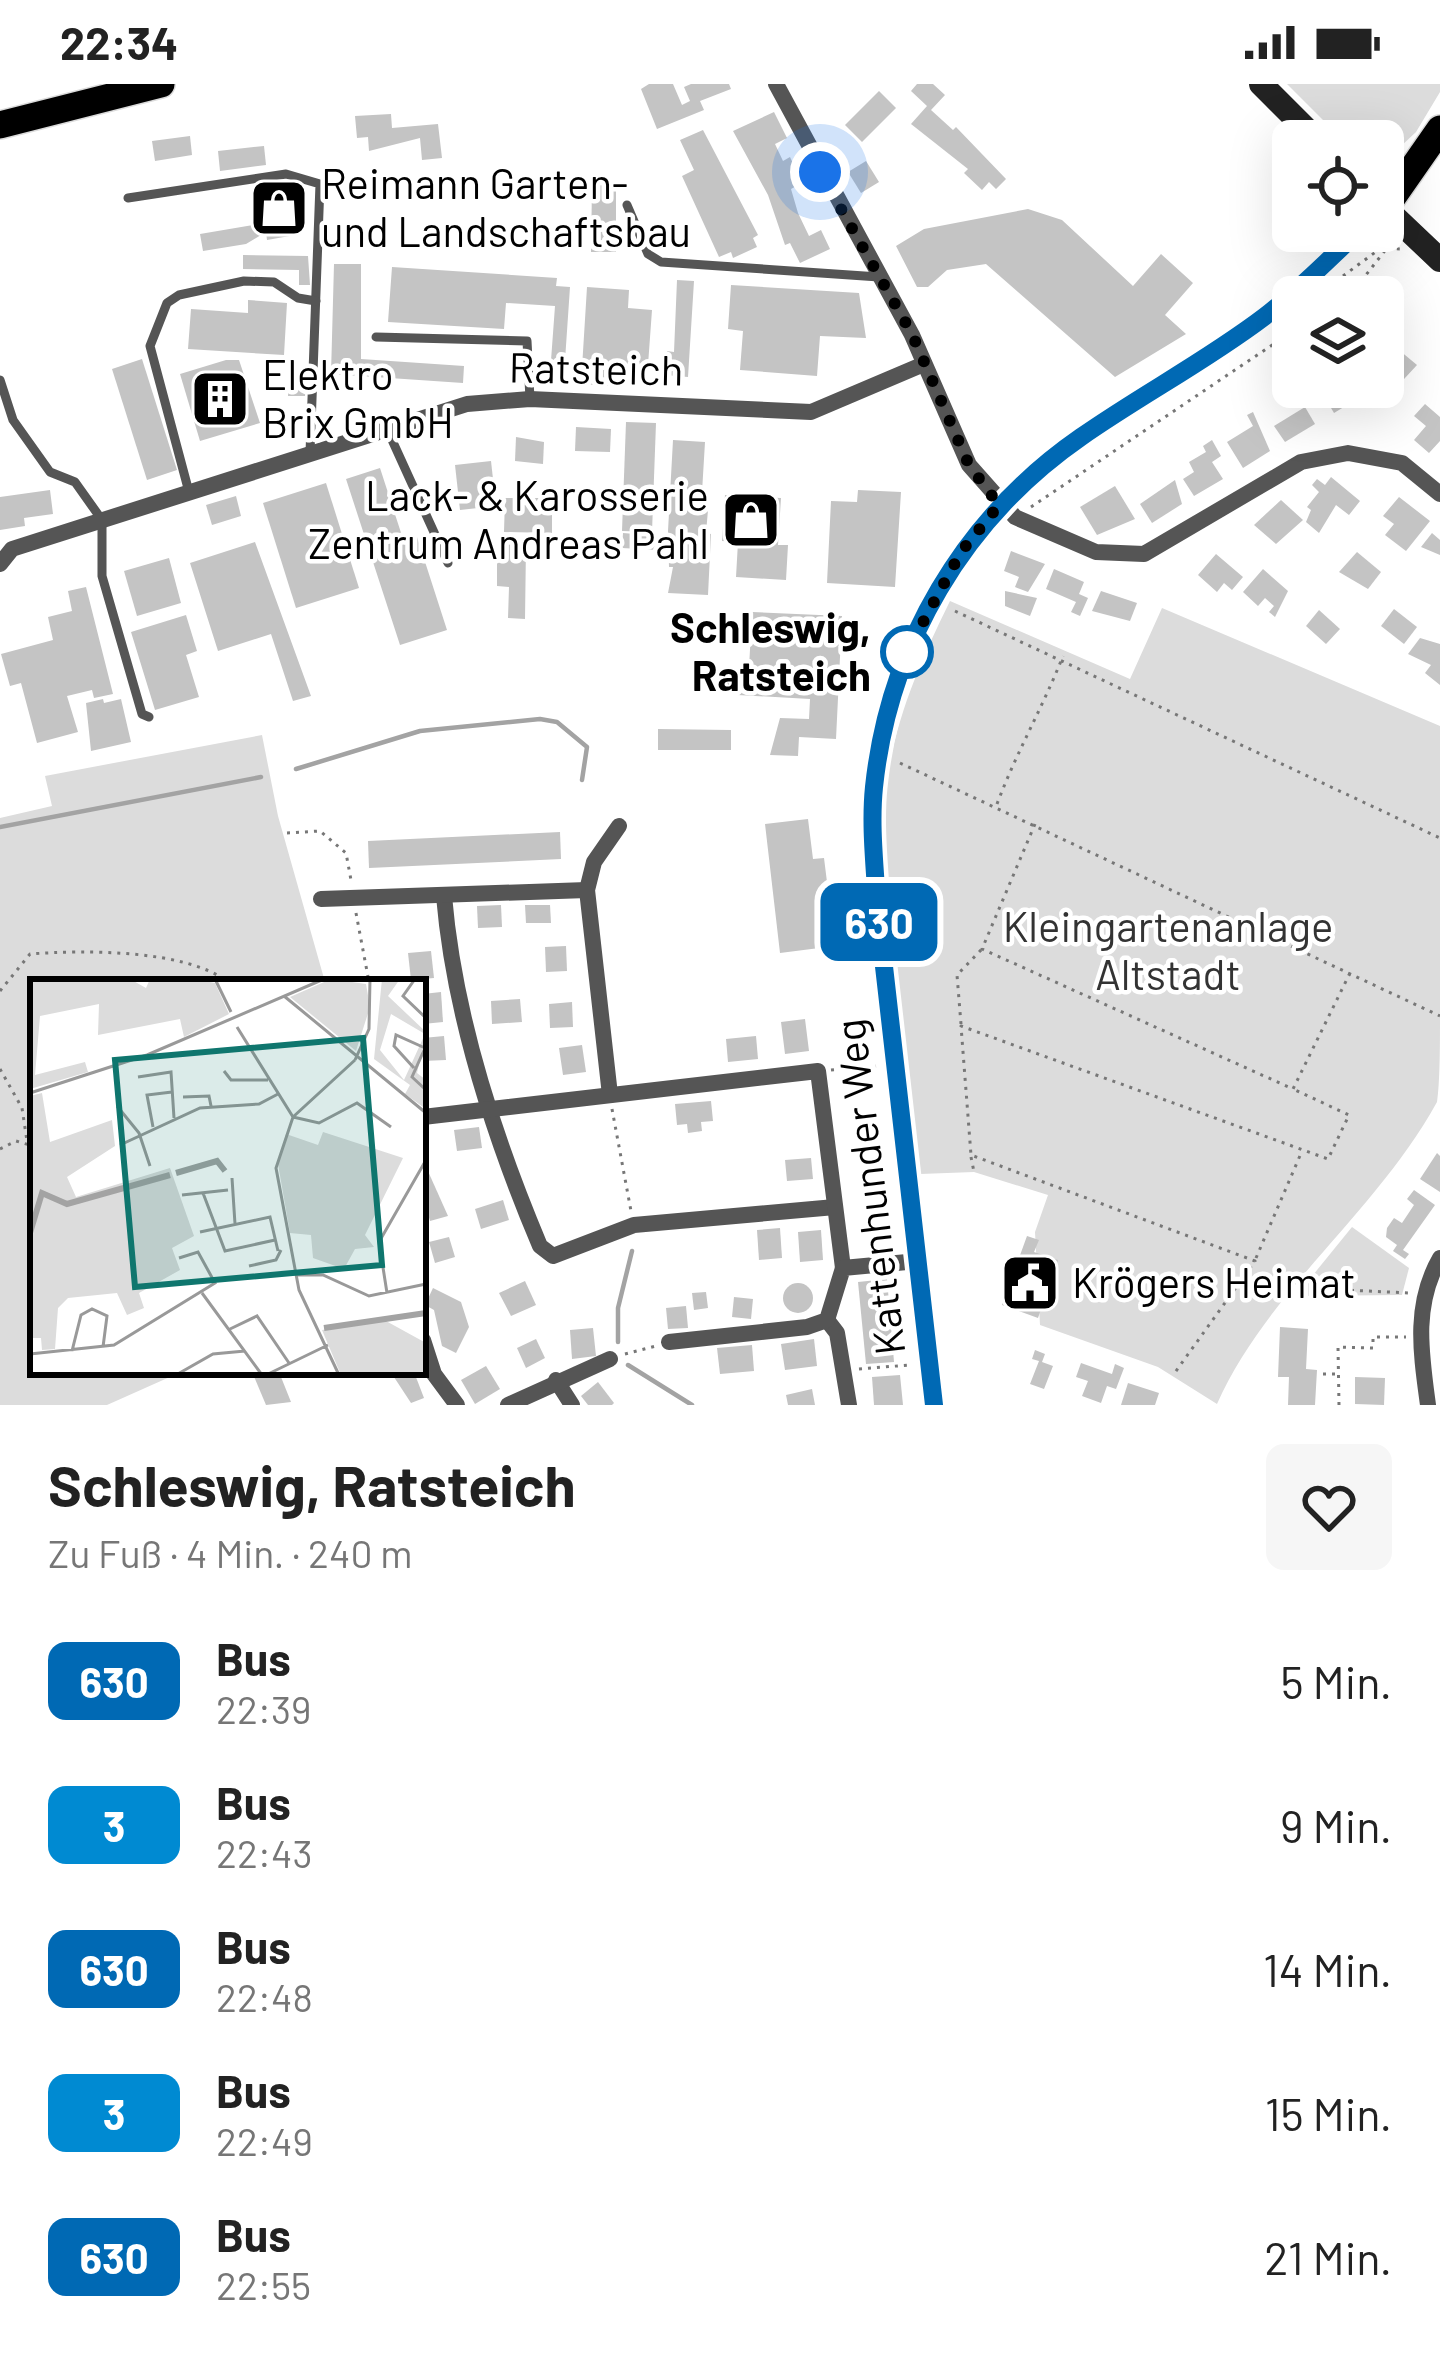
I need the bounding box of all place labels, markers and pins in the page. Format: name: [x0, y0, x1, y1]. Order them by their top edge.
place label: Reimann Garten- und Landschaftsbau: [321, 157, 691, 255]
shop icon: Reimann Garten- und Landschaftsbau: [248, 177, 310, 239]
place label: Elektro Brix GmbH: [262, 348, 454, 446]
building icon: Elektro Brix GmbH: [189, 368, 251, 430]
place label: Lack- & Karosserie Zentrum Andreas Pahl: [308, 469, 709, 567]
shop icon: Lack- & Karosserie Zentrum Andreas Pahl: [720, 489, 782, 551]
place label: Schleswig, Ratsteich: [670, 601, 871, 699]
marker: Schleswig, Ratsteich: [882, 627, 932, 677]
public building icon: Krögers Heimat: [999, 1252, 1061, 1314]
place label: Krögers Heimat: [1072, 1256, 1356, 1307]

